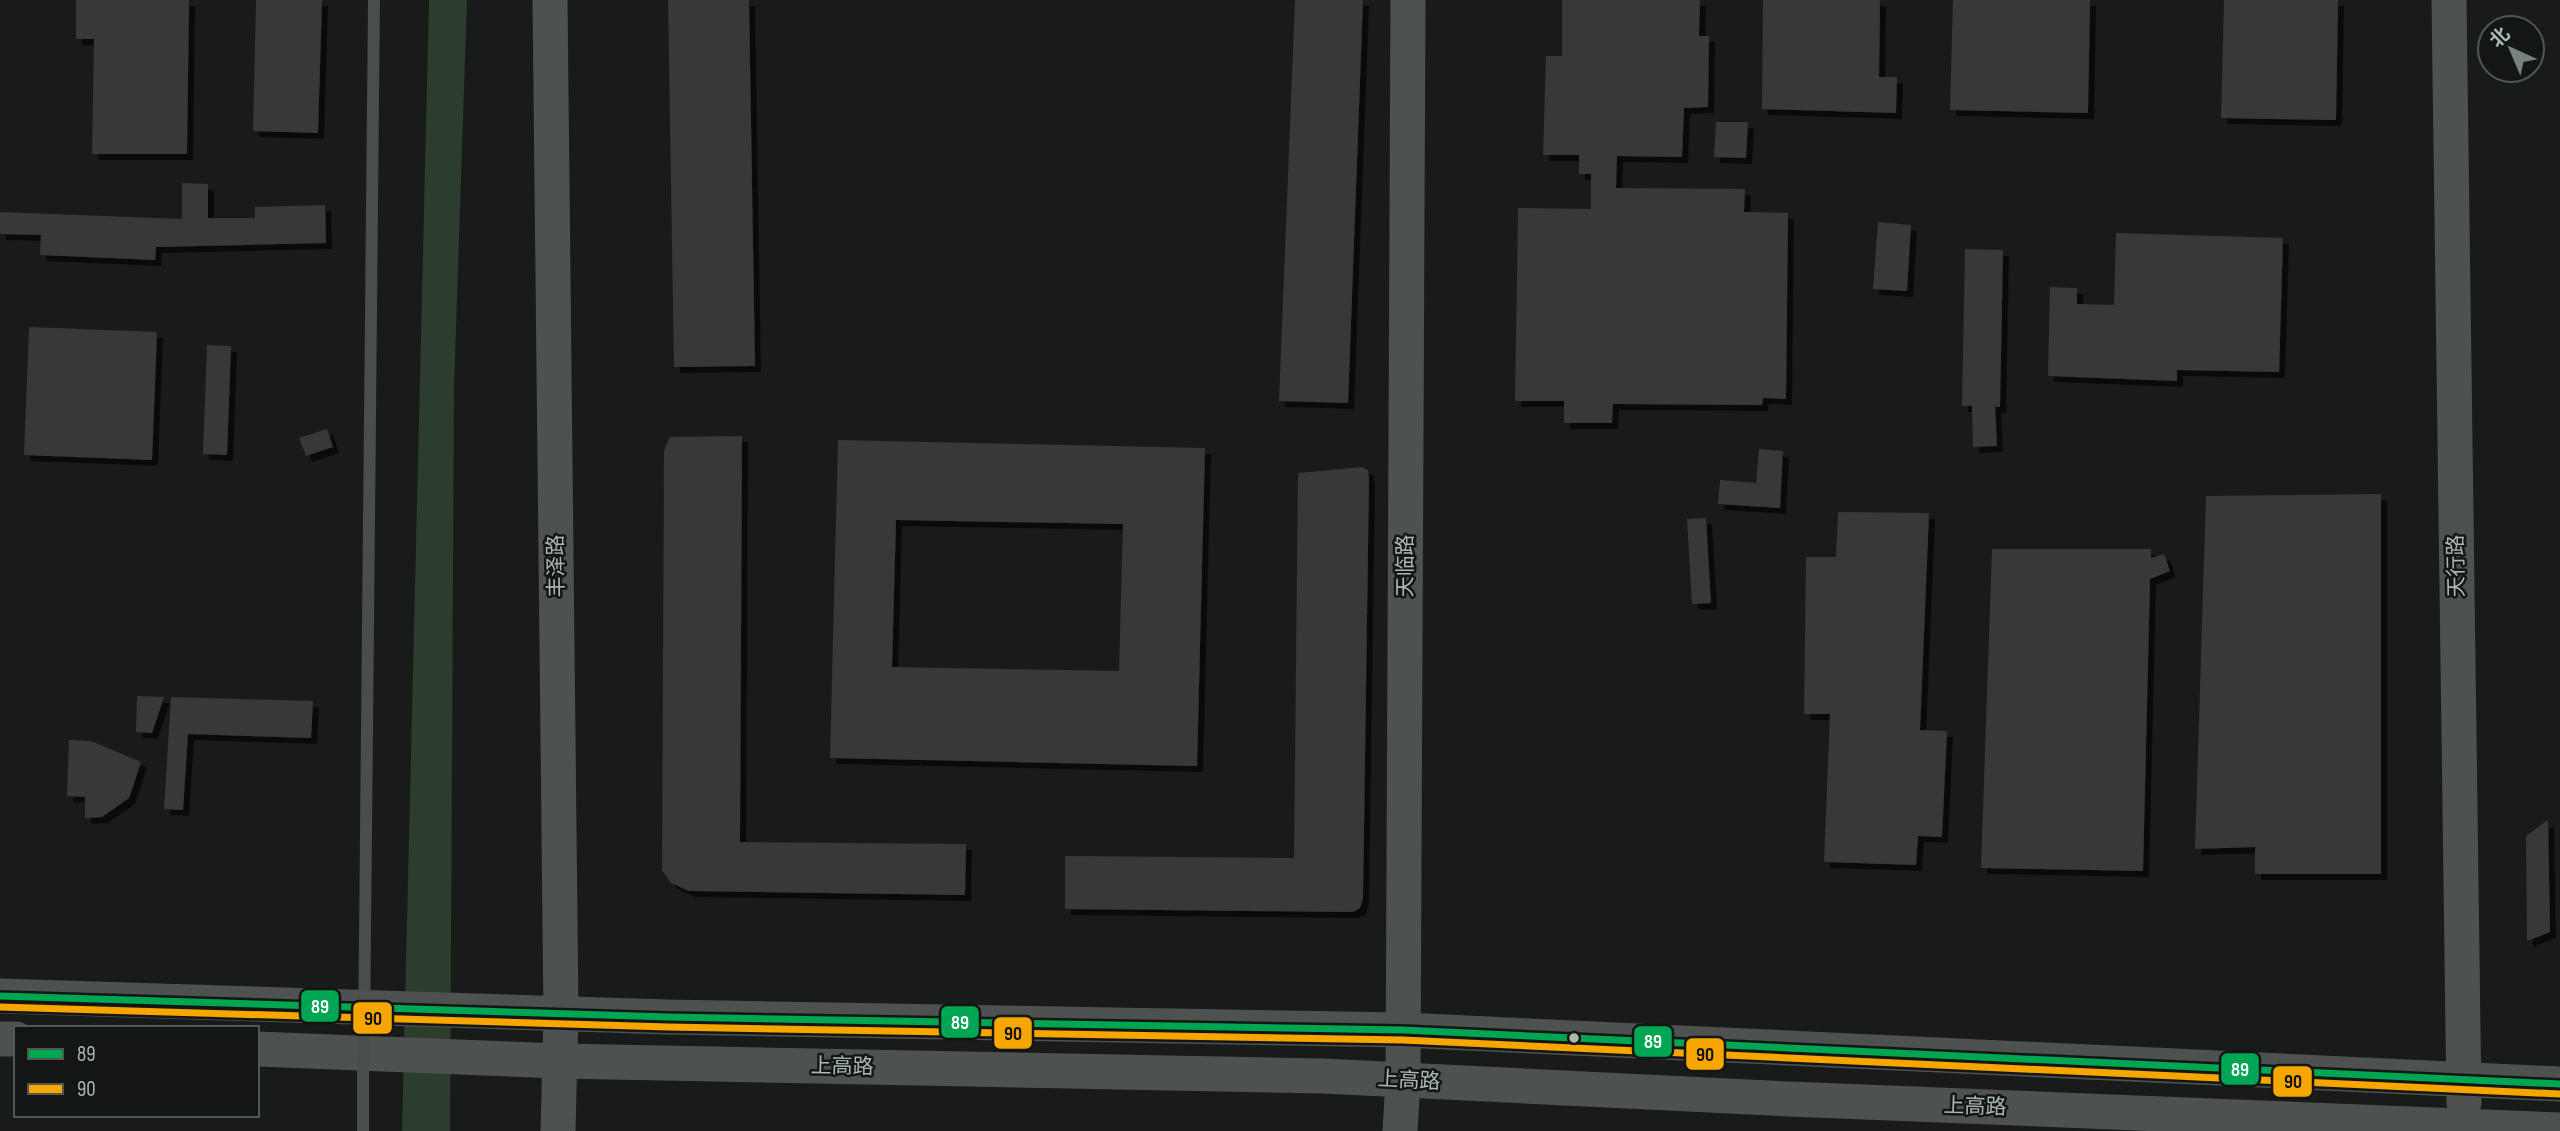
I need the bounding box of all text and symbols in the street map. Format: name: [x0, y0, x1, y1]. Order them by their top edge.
north arrow: [2476, 14, 2546, 84]
text: 北: [2485, 23, 2515, 53]
street label: 丰泽路: [543, 534, 570, 598]
street label: 天行路: [2443, 534, 2470, 598]
street label: 天临路: [1393, 535, 1418, 598]
line badge: 89: [300, 989, 340, 1023]
text: 89: [311, 996, 329, 1019]
line badge: 90: [352, 1001, 393, 1035]
line badge: 89: [940, 1005, 980, 1039]
text: 90: [364, 1008, 382, 1031]
text: 89: [951, 1012, 969, 1035]
line badge: 90: [993, 1016, 1033, 1050]
text: 90: [1004, 1023, 1022, 1046]
line badge: 89: [1633, 1025, 1673, 1058]
legend: [14, 1026, 259, 1117]
unlabelled marker: [1567, 1031, 1581, 1045]
text: 89: [1644, 1031, 1662, 1054]
line badge: 90: [1685, 1037, 1725, 1071]
text: 89: [77, 1042, 96, 1067]
text: 90: [1696, 1044, 1714, 1067]
line badge: 89: [2220, 1052, 2260, 1086]
street label: 上高路: [810, 1053, 874, 1080]
text: 89: [2231, 1059, 2249, 1082]
line badge: 90: [2272, 1065, 2313, 1098]
street label: 上高路: [1377, 1066, 1441, 1095]
text: 90: [2284, 1071, 2302, 1094]
text: 90: [77, 1077, 96, 1102]
street label: 上高路: [1943, 1093, 2007, 1120]

